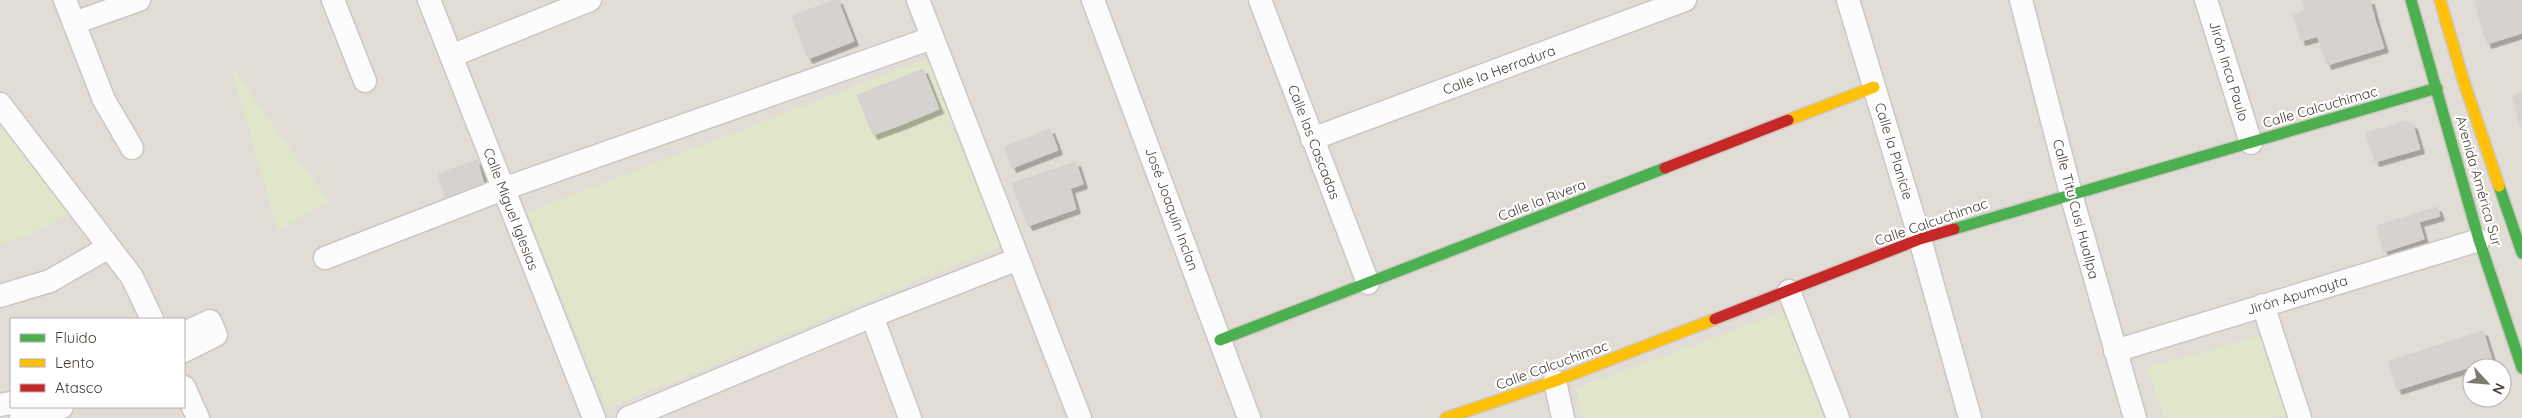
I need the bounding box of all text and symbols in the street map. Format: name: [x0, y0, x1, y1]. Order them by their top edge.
street label: Jirón Inca Paulo: [2205, 19, 2253, 123]
street label: Calle la Herradura: [1440, 41, 1558, 99]
street label: Calle las Cascadas: [1284, 82, 1344, 202]
street label: Calle Calcuchimac: [2261, 82, 2379, 132]
street label: Calle la Planicie: [1871, 100, 1917, 202]
street label: Avenida América Sur: [2452, 114, 2506, 249]
street label: Calle Titu Cusi Huallpa: [2049, 137, 2103, 281]
street label: Calle Miguel Iglesias: [479, 145, 543, 273]
street label: José Joaquín Inclan: [1141, 145, 1203, 273]
street label: Calle la Rivera: [1496, 175, 1588, 225]
street label: Calle Calcuchimac: [1872, 194, 1990, 250]
street label: Jirón Apumayta: [2244, 271, 2350, 319]
legend: [10, 318, 185, 408]
text: Fluido: [55, 328, 97, 347]
street label: Calle Calcuchimac: [1493, 336, 1611, 394]
text: Lento: [55, 353, 94, 372]
north arrow: [2462, 358, 2512, 408]
text: Atasco: [55, 378, 103, 397]
text: N: [2488, 380, 2509, 397]

